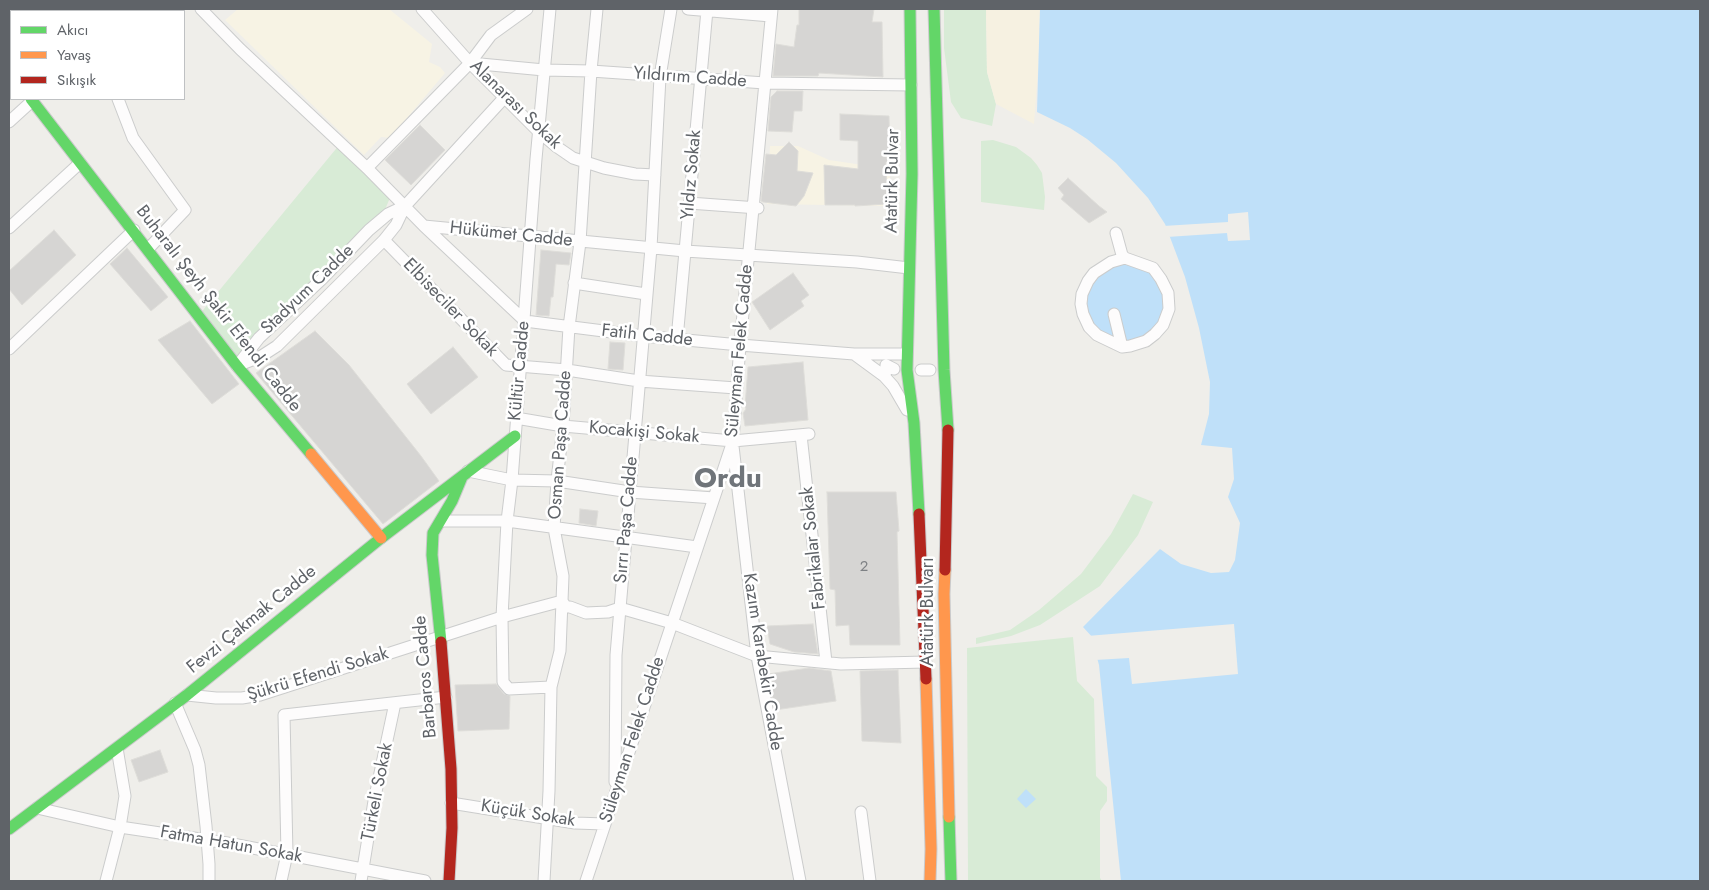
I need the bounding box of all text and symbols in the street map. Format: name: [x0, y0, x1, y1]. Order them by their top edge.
legend: [10, 10, 185, 100]
text: Akıcı: [57, 19, 88, 41]
text: Yavaş: [57, 44, 91, 66]
street label: Alanarası Sokak: [465, 56, 565, 154]
street label: Yıldırım Cadde: [633, 63, 747, 93]
text: Sıkışık: [57, 69, 96, 91]
street label: Yıldız Sokak: [677, 129, 707, 221]
street label: Atatürk Bulvar: [881, 129, 905, 233]
street label: Buharalı Şeyh Şakir Efendi Cadde: [131, 202, 305, 416]
street label: Hükümet Cadde: [448, 218, 574, 252]
street label: Stadyum Cadde: [257, 240, 359, 340]
street label: Elbiseciler Sokak: [398, 254, 502, 362]
street label: Süleyman Felek Cadde: [722, 264, 758, 438]
street label: Kültür Cadde: [505, 320, 535, 422]
street label: Fatih Cadde: [600, 320, 694, 352]
street label: Osman Paşa Cadde: [545, 370, 577, 520]
street label: Kocakişi Sokak: [588, 417, 700, 449]
street label: Sırrı Paşa Cadde: [611, 456, 643, 584]
district label: Ordu: [694, 463, 762, 497]
street label: Fabrikalar Sokak: [797, 486, 831, 610]
street label: Atatürk Bulvarı: [918, 557, 940, 667]
house number: 2: [860, 558, 868, 576]
street label: Fevzi Çakmak Cadde: [183, 561, 321, 679]
street label: Kazım Karabekir Cadde: [737, 572, 787, 752]
street label: Barbaros Cadde: [410, 615, 442, 739]
street label: Şükrü Efendi Sokak: [245, 643, 391, 707]
street label: Süleyman Felek Cadde: [596, 654, 670, 826]
street label: Türkeli Sokak: [358, 741, 398, 843]
street label: Küçük Sokak: [479, 796, 577, 832]
street label: Fatma Hatun Sokak: [158, 822, 304, 868]

